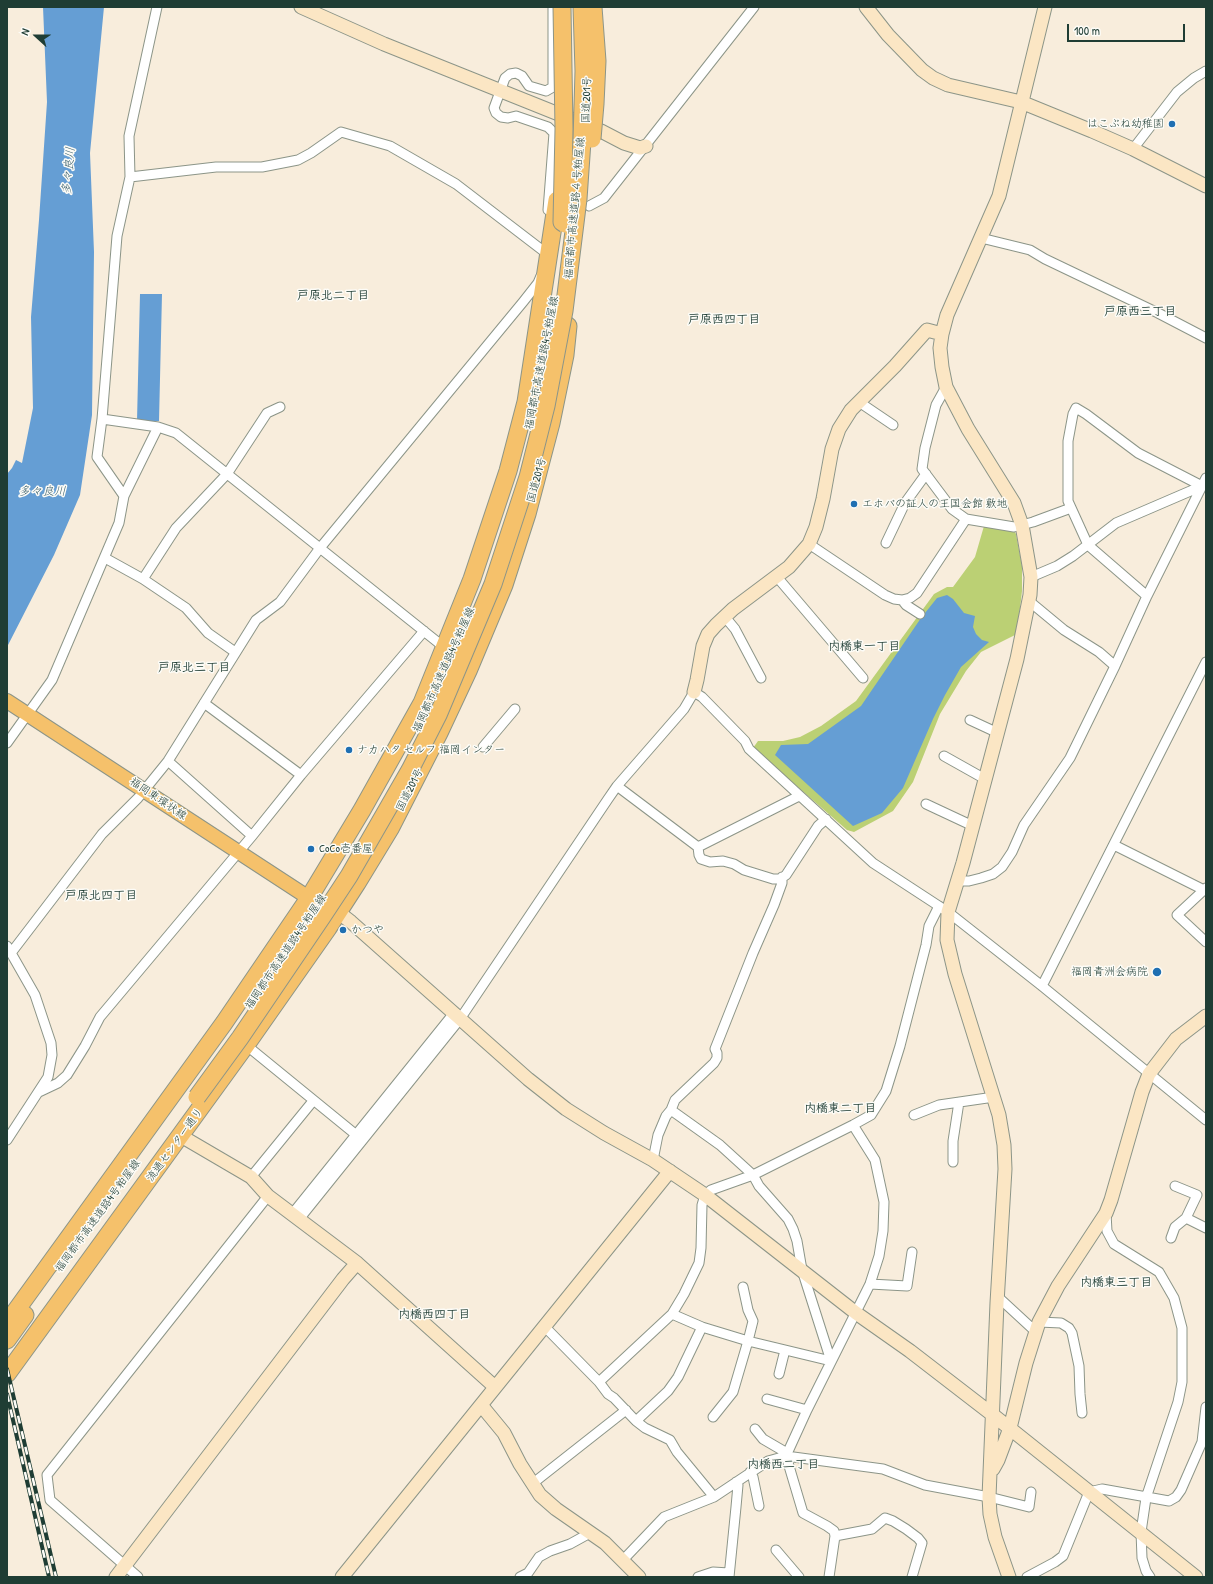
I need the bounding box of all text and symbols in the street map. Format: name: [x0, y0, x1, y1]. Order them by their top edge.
north arrow: [16, 16, 56, 56]
scale bar: [1069, 16, 1187, 42]
text: 100 m: [1074, 22, 1100, 39]
text: N: [17, 26, 32, 37]
street label: 国道201号: [580, 76, 594, 124]
place label: はこぶね幼稚園: [1087, 117, 1164, 131]
marker: はこぶね幼稚園: [1167, 119, 1177, 129]
street label: 福岡都市高速道路４号粕屋線: [562, 136, 588, 280]
water label: 多々良川: [60, 146, 78, 196]
district label: 戸原北二丁目: [297, 289, 369, 303]
street label: 福岡都市高速道路4号粕屋線: [523, 295, 561, 431]
district label: 戸原西三丁目: [1104, 305, 1176, 319]
district label: 戸原西四丁目: [688, 313, 760, 327]
street label: 国道201号: [525, 456, 549, 504]
water label: 多々良川: [18, 485, 66, 499]
place label: エホバの証人の王国会館 敷地: [862, 497, 1008, 511]
marker: エホバの証人の王国会館 敷地: [849, 499, 859, 509]
street label: 福岡都市高速道路4号粕屋線: [410, 605, 478, 735]
district label: 内橋東一丁目: [828, 640, 900, 654]
district label: 戸原北三丁目: [158, 661, 230, 675]
place label: ナカハタ セルフ 福岡インター: [357, 743, 505, 757]
marker: ナカハタ セルフ 福岡インター: [344, 745, 354, 755]
street label: 国道201号: [393, 766, 427, 814]
street label: 福岡東環状線: [127, 775, 189, 823]
place label: CoCo壱番屋: [319, 842, 373, 856]
marker: CoCo壱番屋: [306, 844, 316, 854]
district label: 戸原北四丁目: [65, 889, 137, 903]
street label: 福岡都市高速道路4号粕屋線: [242, 892, 330, 1012]
place label: かつや: [351, 923, 384, 937]
marker: かつや: [338, 925, 348, 935]
place label: 福岡青洲会病院: [1071, 965, 1148, 979]
marker: 福岡青洲会病院: [1151, 966, 1163, 978]
district label: 内橋東二丁目: [804, 1102, 876, 1116]
street label: 流通センター通り: [144, 1106, 206, 1184]
street label: 福岡都市高速道路4号粕屋線: [53, 1157, 143, 1275]
district label: 内橋東三丁目: [1080, 1276, 1152, 1290]
district label: 内橋西四丁目: [398, 1308, 470, 1322]
district label: 内橋西二丁目: [747, 1458, 819, 1472]

